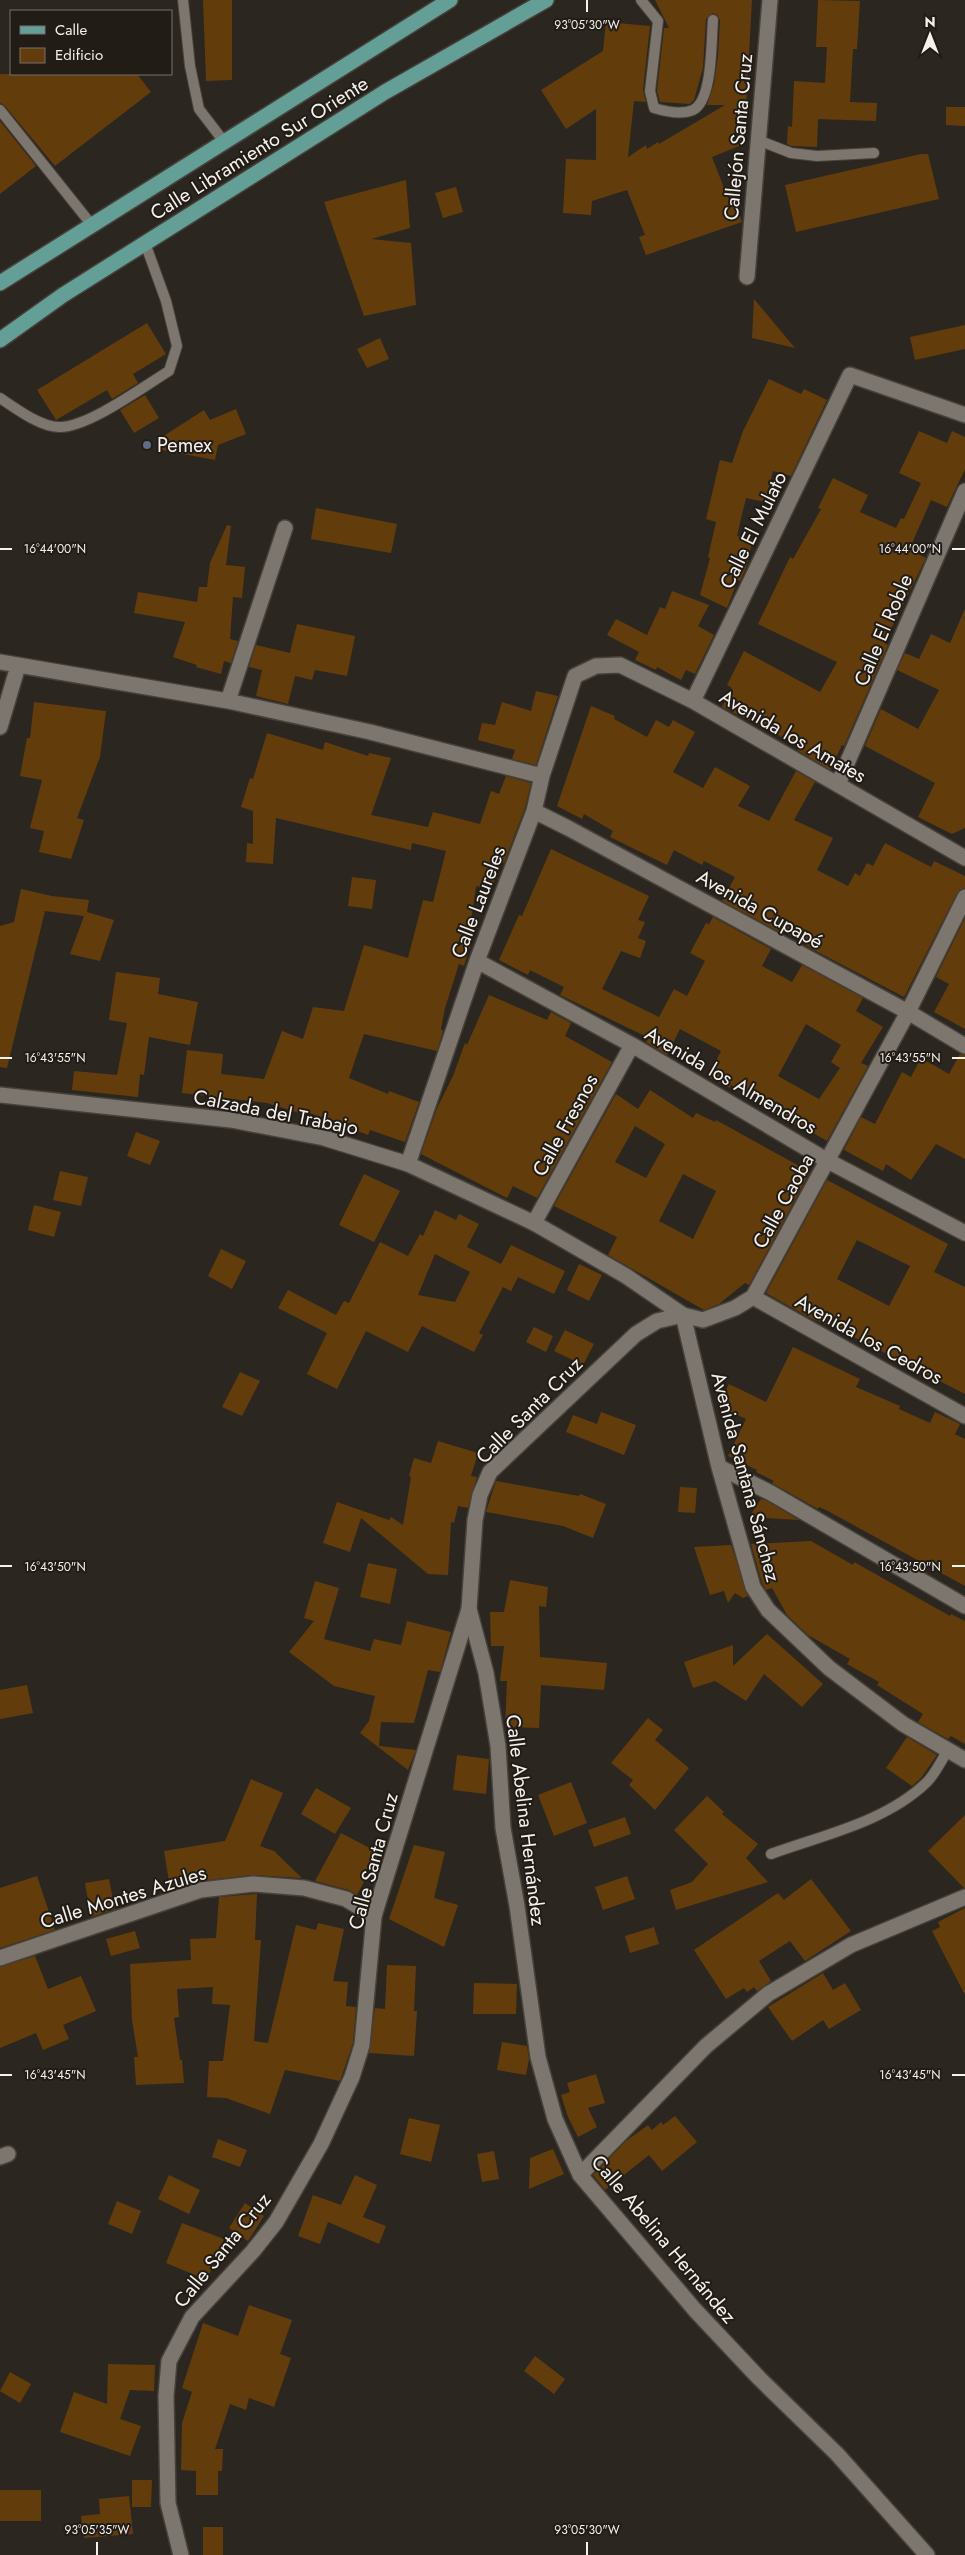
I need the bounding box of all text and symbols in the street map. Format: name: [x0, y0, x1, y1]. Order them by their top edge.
legend: [10, 10, 172, 75]
north arrow: [905, 10, 955, 60]
text: N: [924, 12, 936, 32]
text: 93°05'30"W: [554, 16, 620, 34]
text: Calle: [55, 19, 87, 41]
text: Edificio: [55, 44, 103, 66]
street label: Callejón Santa Cruz: [717, 53, 760, 221]
street label: Calle Libramiento Sur Oriente: [145, 69, 374, 228]
place label: Pemex: [157, 431, 212, 460]
marker: Pemex: [141, 439, 153, 451]
street label: Calle El Mulato: [713, 467, 794, 594]
text: 16°44'00"N: [24, 540, 86, 558]
text: 16°44'00"N: [879, 540, 941, 558]
street label: Calle El Roble: [847, 570, 920, 691]
street label: Avenida los Amates: [714, 683, 871, 790]
street label: Calle Laureles: [444, 842, 513, 962]
street label: Avenida Cupapé: [691, 863, 828, 956]
street label: Avenida los Almendros: [639, 1019, 822, 1142]
text: 16°43'55"N: [24, 1049, 86, 1067]
text: 16°43'55"N: [879, 1049, 941, 1067]
street label: Calle Fresnos: [525, 1069, 605, 1182]
street label: Calzada del Trabajo: [191, 1082, 361, 1143]
street label: Calle Caoba: [746, 1149, 821, 1254]
street label: Avenida los Cedros: [790, 1287, 948, 1392]
street label: Calle Santa Cruz: [469, 1350, 589, 1470]
street label: Avenida Santana Sánchez: [704, 1369, 787, 1585]
text: 16°43'50"N: [24, 1558, 86, 1576]
text: 16°43'50"N: [879, 1558, 941, 1576]
street label: Calle Abelina Hernández: [498, 1713, 553, 1927]
street label: Calle Santa Cruz: [341, 1789, 406, 1933]
street label: Calle Montes Azules: [37, 1858, 210, 1937]
text: 16°43'45"N: [24, 2066, 86, 2084]
text: 16°43'45"N: [879, 2066, 941, 2084]
street label: Calle Abelina Hernández: [584, 2149, 743, 2330]
street label: Calle Santa Cruz: [167, 2187, 278, 2314]
text: 93°05'35"W: [65, 2521, 130, 2539]
text: 93°05'30"W: [554, 2521, 620, 2539]

